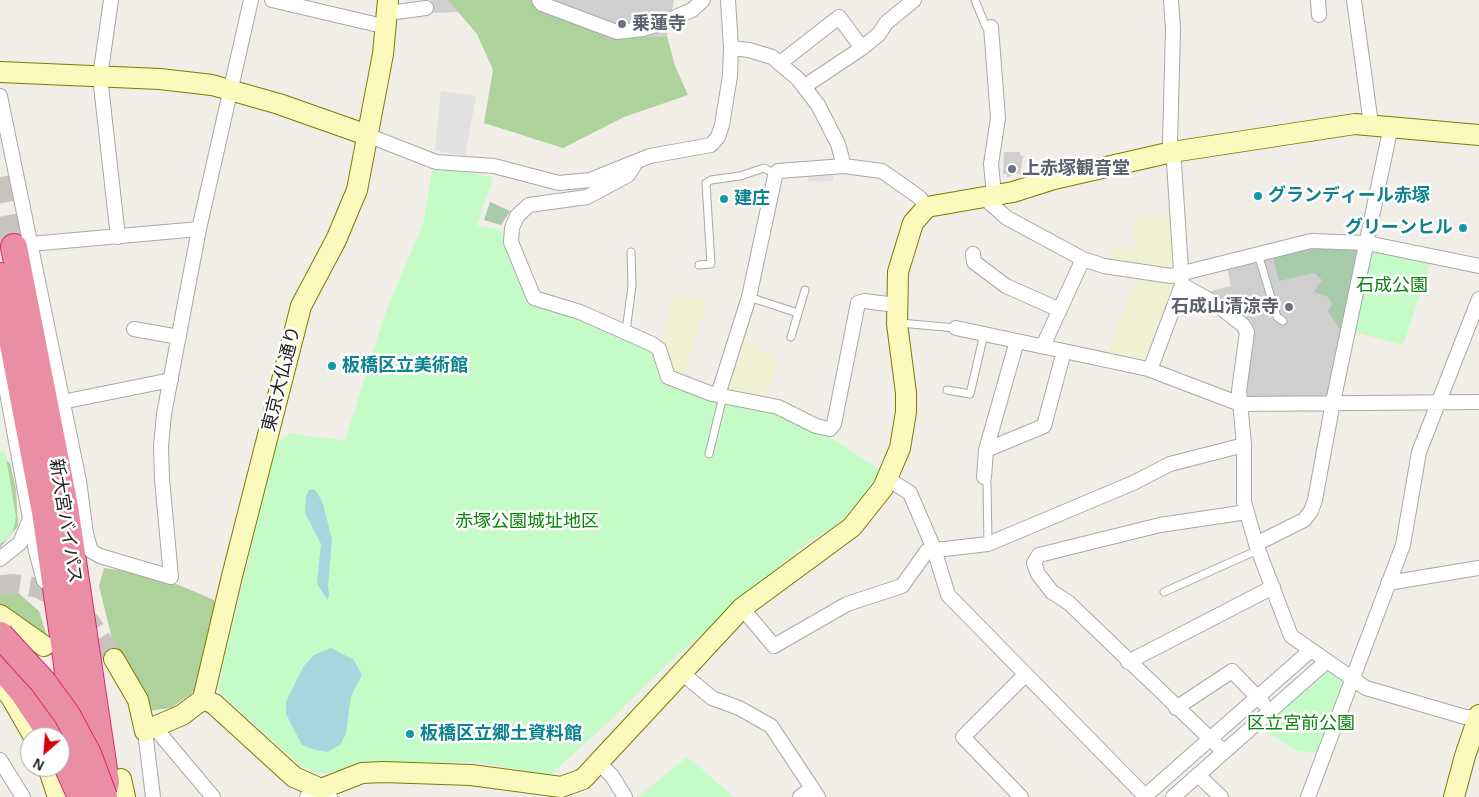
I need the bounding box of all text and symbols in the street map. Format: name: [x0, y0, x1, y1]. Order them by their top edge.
place label: 乗蓮寺: [632, 13, 686, 35]
marker: 乗蓮寺: [616, 18, 628, 30]
place label: 上赤塚観音堂: [1022, 158, 1130, 180]
marker: 上赤塚観音堂: [1006, 163, 1018, 175]
place label: グランディール赤塚: [1268, 185, 1430, 207]
place label: 建庄: [734, 188, 770, 210]
marker: グランディール赤塚: [1252, 190, 1264, 202]
marker: 建庄: [718, 193, 730, 205]
place label: グリーンヒル: [1345, 217, 1453, 239]
marker: グリーンヒル: [1457, 222, 1469, 234]
park label: 石成公園: [1356, 275, 1428, 297]
place label: 石成山清涼寺: [1171, 296, 1279, 318]
marker: 石成山清涼寺: [1283, 301, 1295, 313]
street label: 東京大仏通り: [258, 324, 306, 434]
place label: 板橋区立美術館: [342, 355, 468, 377]
marker: 板橋区立美術館: [326, 360, 338, 372]
street label: 新大宮バイパス: [44, 457, 86, 585]
park label: 赤塚公園城址地区: [455, 511, 599, 533]
park label: 区立宮前公園: [1247, 713, 1355, 735]
place label: 板橋区立郷土資料館: [420, 723, 582, 745]
north arrow: [20, 727, 70, 777]
marker: 板橋区立郷土資料館: [404, 728, 416, 740]
text: N: [31, 755, 47, 774]

